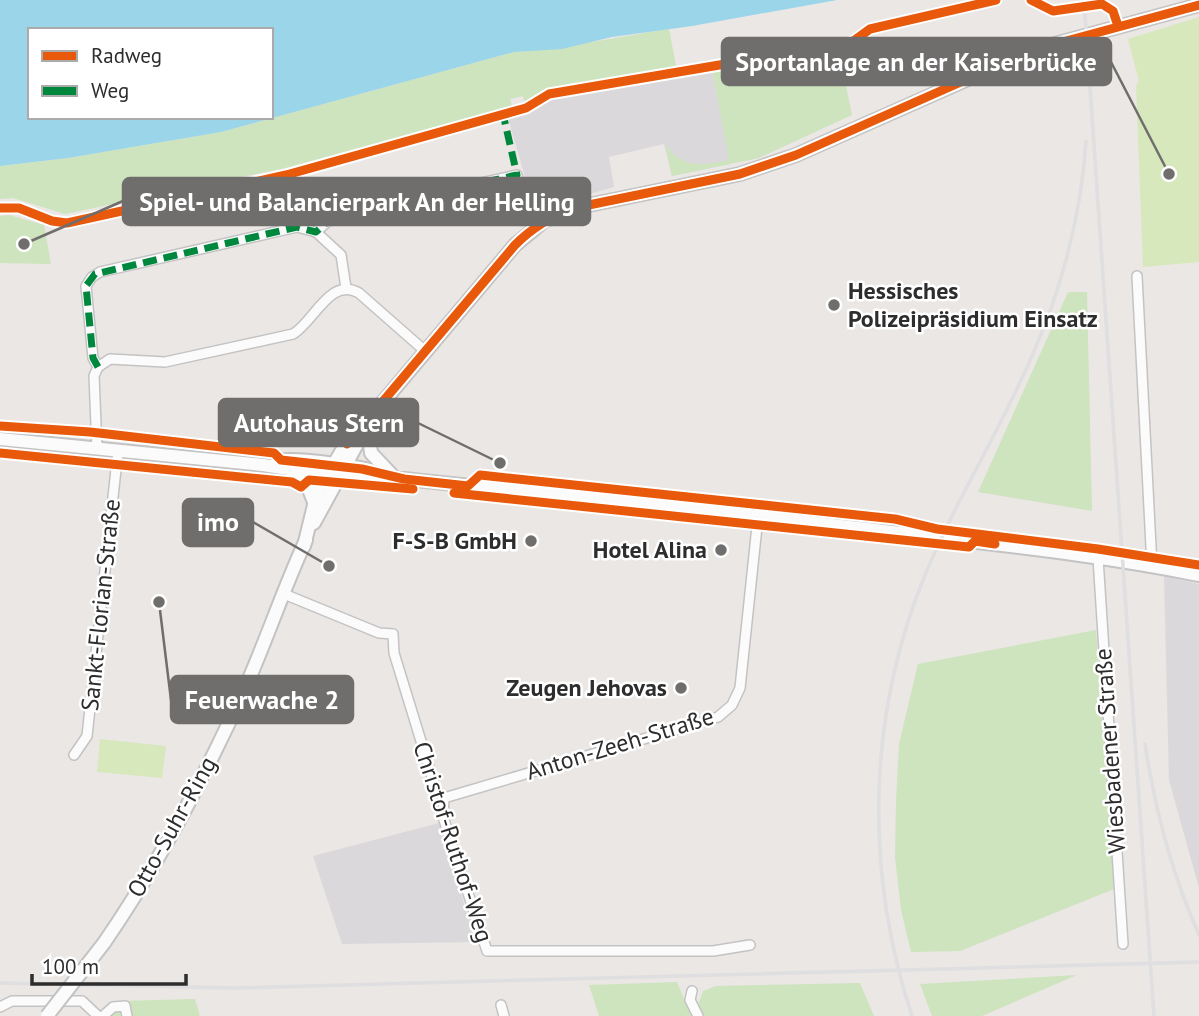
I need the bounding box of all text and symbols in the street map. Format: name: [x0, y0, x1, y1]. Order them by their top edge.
legend: [28, 28, 273, 119]
callout: Sportanlage an der Kaiserbrücke: [722, 38, 1111, 85]
text: Radweg: [91, 42, 162, 69]
text: Sportanlage an der Kaiserbrücke: [735, 45, 1097, 78]
text: Weg: [91, 77, 129, 104]
callout: Spiel- und Balancierpark An der Helling: [123, 178, 590, 225]
text: Spiel- und Balancierpark An der Helling: [139, 185, 575, 218]
place label: Hessisches Polizeipräsidium Einsatz: [848, 275, 1098, 334]
marker: Hessisches Polizeipräsidium Einsatz: [826, 297, 842, 313]
callout: Autohaus Stern: [219, 399, 418, 446]
text: Autohaus Stern: [234, 406, 404, 439]
street label: Sankt-Florian-Straße: [74, 497, 127, 713]
callout: imo: [183, 499, 253, 546]
text: imo: [197, 505, 239, 538]
place label: F-S-B GmbH: [392, 525, 517, 556]
marker: F-S-B GmbH: [523, 533, 539, 549]
place label: Hotel Alina: [593, 534, 707, 565]
marker: Hotel Alina: [713, 542, 729, 558]
street label: Wiesbadener Straße: [1087, 647, 1132, 855]
place label: Zeugen Jehovas: [506, 672, 667, 703]
callout: Feuerwache 2: [171, 676, 353, 723]
marker: Zeugen Jehovas: [673, 680, 689, 696]
text: Feuerwache 2: [185, 683, 339, 716]
street label: Anton-Zeeh-Straße: [522, 700, 717, 787]
street label: Christof-Ruthof-Weg: [406, 738, 501, 946]
street label: Otto-Suhr-Ring: [120, 751, 223, 903]
scale bar: [32, 942, 186, 986]
text: 100 m: [42, 953, 99, 980]

